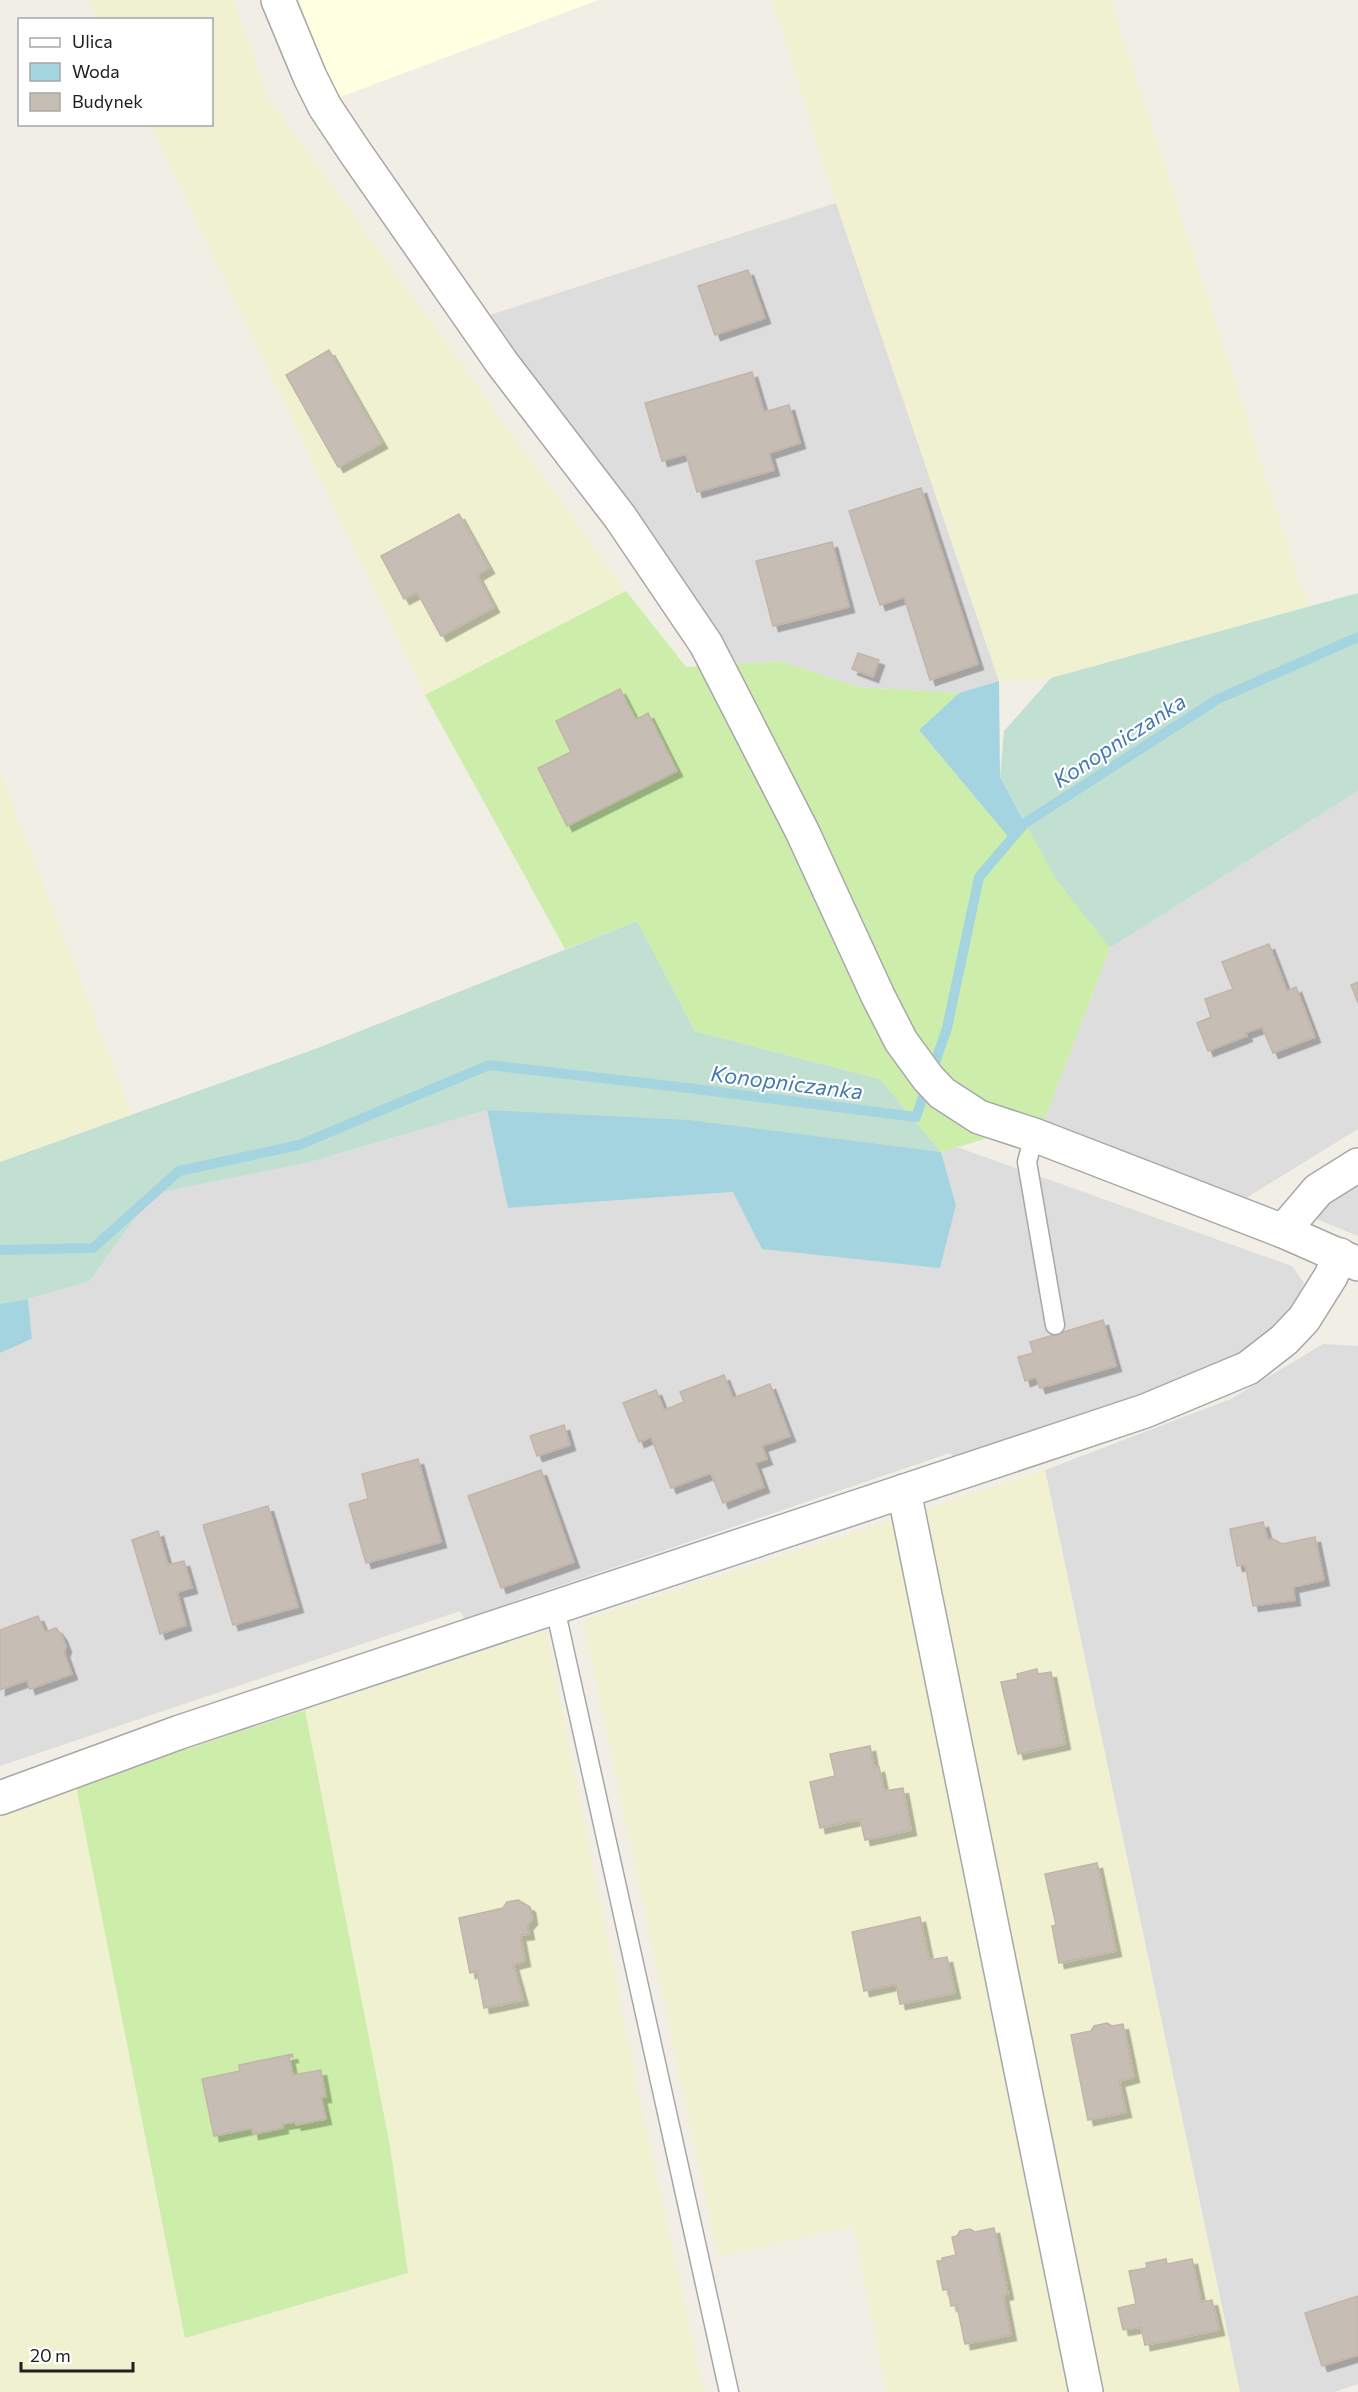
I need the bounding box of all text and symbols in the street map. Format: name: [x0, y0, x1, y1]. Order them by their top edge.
legend: [18, 18, 213, 126]
text: Ulica: [72, 30, 113, 52]
text: Woda: [72, 60, 120, 82]
text: Budynek: [72, 90, 143, 112]
water label: Konopniczanka: [1047, 687, 1191, 793]
water label: Konopniczanka: [709, 1059, 865, 1105]
scale bar: [21, 2335, 134, 2373]
text: 20 m: [30, 2344, 71, 2366]

